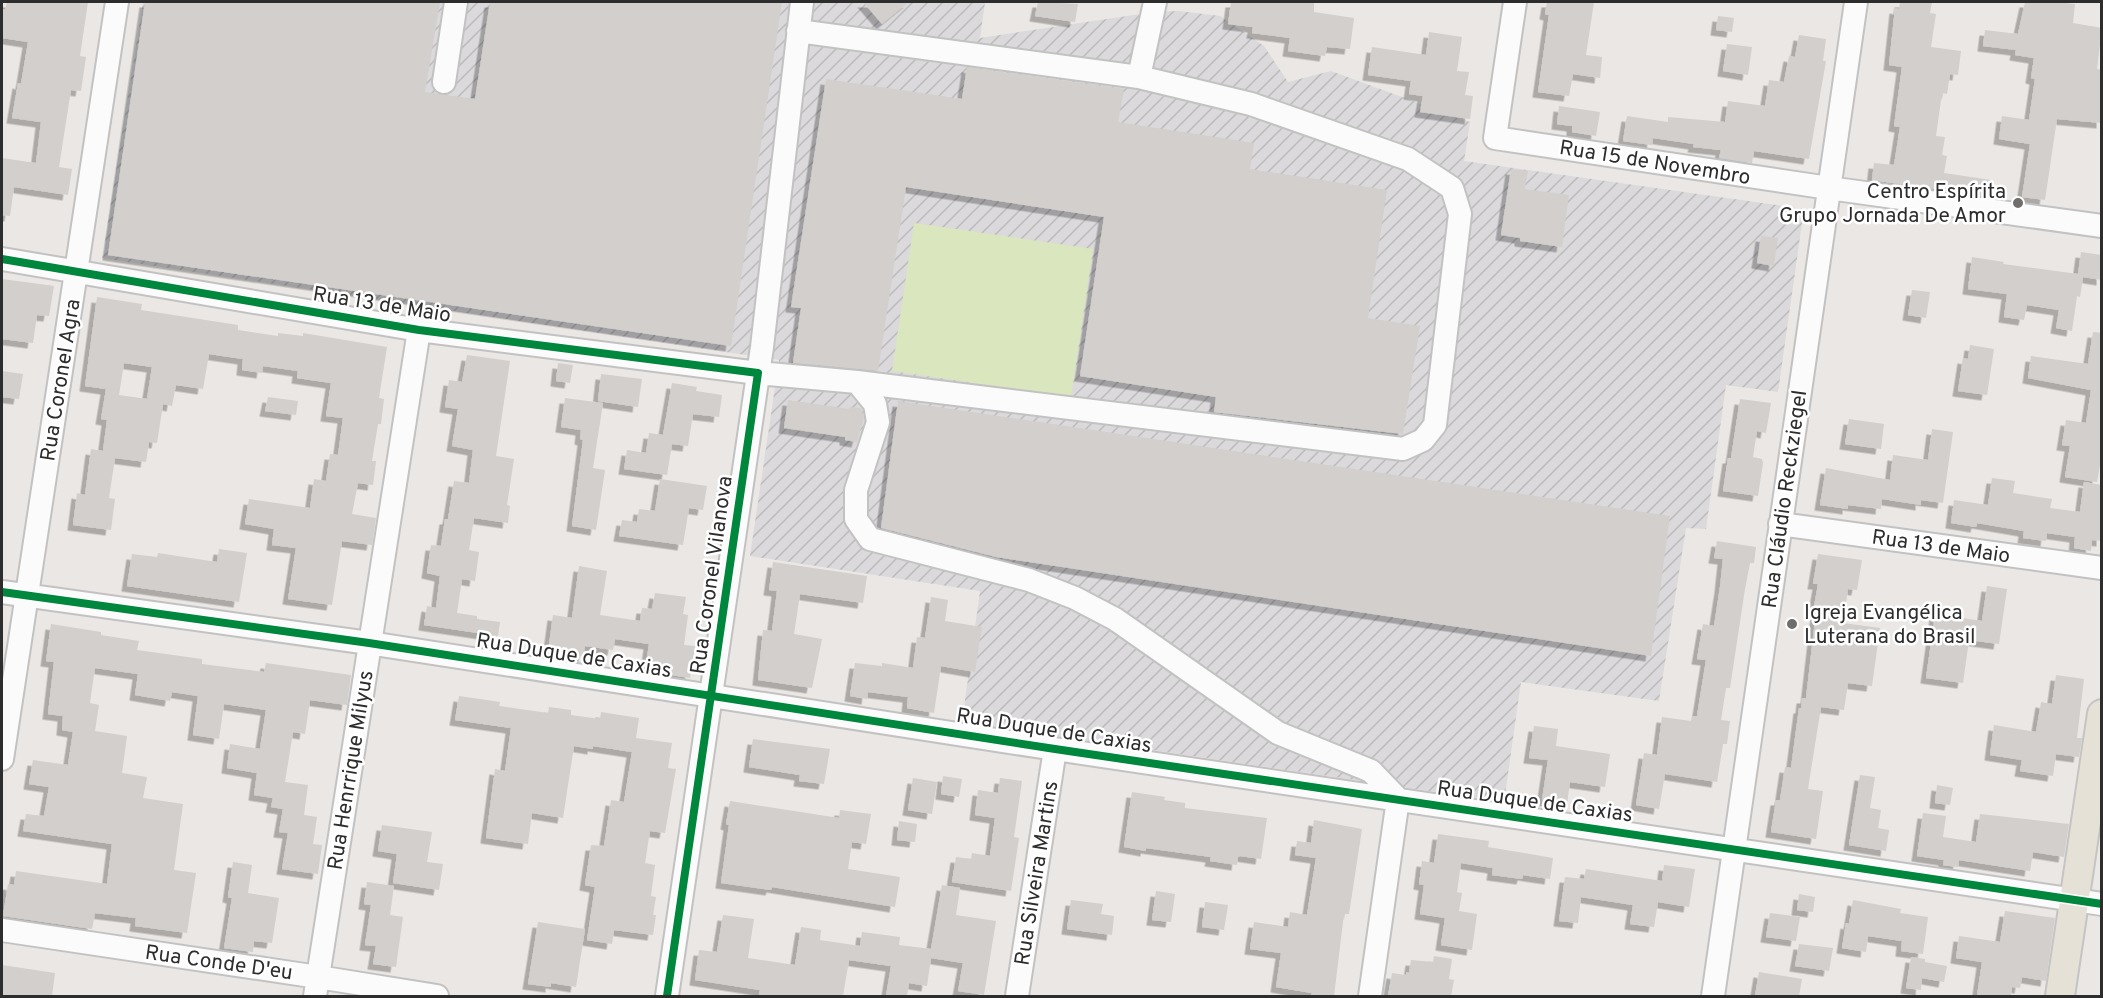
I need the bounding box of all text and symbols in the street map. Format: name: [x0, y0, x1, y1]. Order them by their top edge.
street label: Rua 15 de Novembro: [1557, 135, 1752, 192]
place label: Centro Espírita Grupo Jornada De Amor: [1779, 179, 2006, 230]
marker: Centro Espírita Grupo Jornada De Amor: [2011, 196, 2025, 210]
street label: Rua 13 de Maio: [311, 281, 453, 330]
street label: Rua Coronel Agra: [35, 297, 88, 463]
street label: Rua Cláudio Reckziegel: [1757, 388, 1814, 610]
street label: Rua Coronel Vilanova: [685, 474, 740, 676]
street label: Rua 13 de Maio: [1870, 524, 2012, 571]
place label: Igreja Evangélica Luterana do Brasil: [1804, 600, 1976, 651]
marker: Igreja Evangélica Luterana do Brasil: [1785, 617, 1799, 631]
street label: Rua Duque de Caxias: [474, 628, 673, 685]
street label: Rua Henrrique Milyus: [322, 669, 381, 872]
street label: Rua Duque de Caxias: [954, 703, 1153, 760]
street label: Rua Duque de Caxias: [1435, 775, 1634, 830]
street label: Rua Silveira Martins: [1010, 779, 1065, 968]
street label: Rua Conde D'eu: [143, 940, 294, 987]

